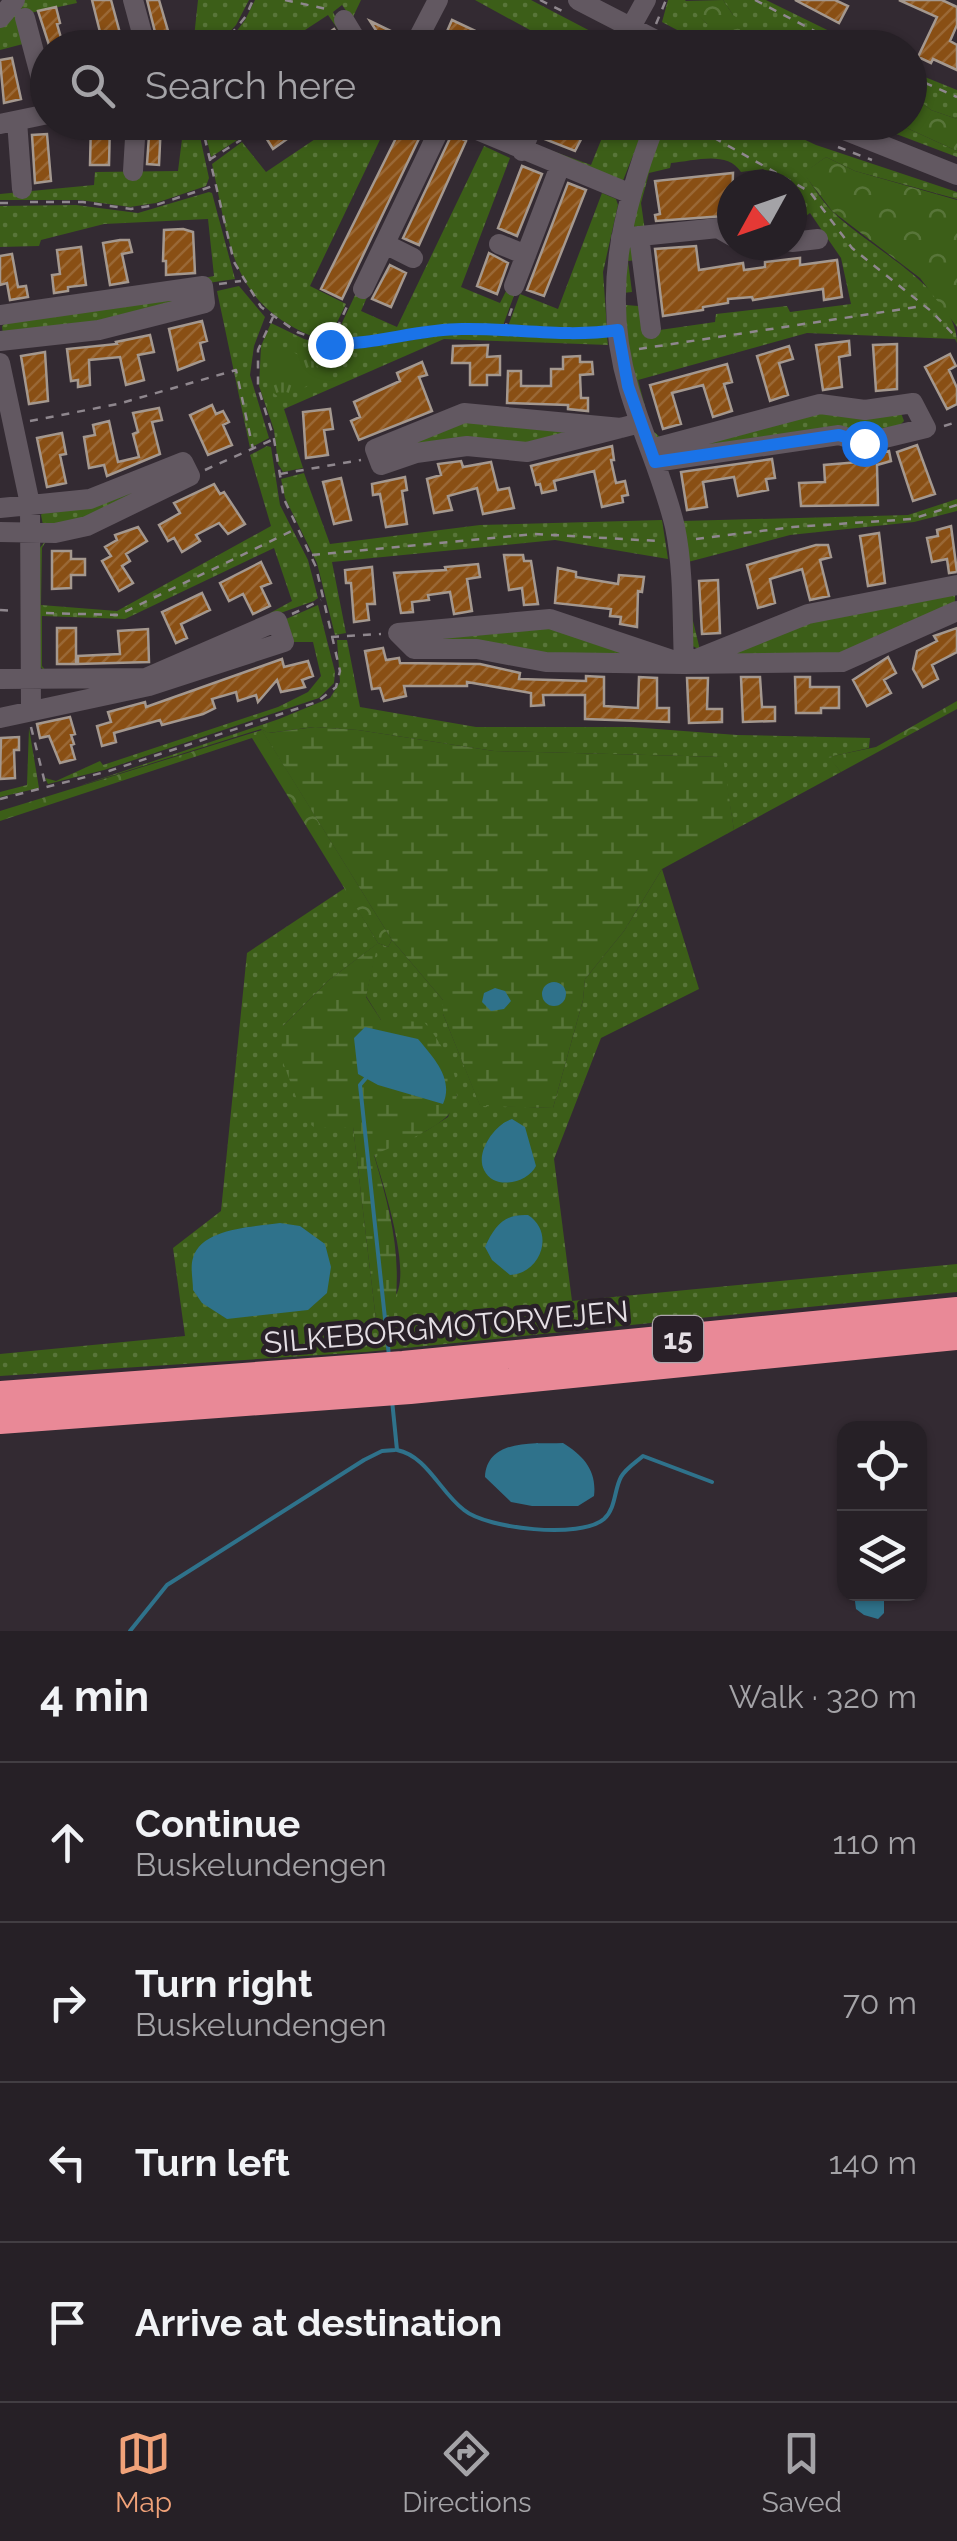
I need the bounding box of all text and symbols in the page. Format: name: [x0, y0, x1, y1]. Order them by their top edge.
search box: [30, 30, 927, 140]
icon: search: [65, 58, 120, 113]
text: Search here: [145, 63, 356, 108]
north arrow: [717, 170, 807, 260]
route end: [308, 322, 354, 368]
route start: [842, 421, 888, 467]
street label: SILKEBORGMOTORVEJEN: [262, 1294, 630, 1360]
road number: 15: [653, 1316, 703, 1362]
map controls: [837, 1421, 927, 1601]
button: locate: [837, 1421, 927, 1511]
button: layers: [837, 1511, 927, 1601]
text: 4 min: [40, 1672, 149, 1721]
text: Walk · 320 m: [729, 1678, 917, 1715]
text: Continue: [135, 1801, 300, 1846]
icon: ahead: [40, 1815, 95, 1870]
text: 110 m: [832, 1824, 917, 1861]
text: Buskelundengen: [135, 1846, 387, 1883]
text: Turn right: [135, 1961, 312, 2006]
icon: right: [40, 1975, 95, 2030]
text: 70 m: [843, 1984, 917, 2021]
text: Buskelundengen: [135, 2006, 387, 2043]
icon: left: [40, 2135, 95, 2190]
text: Turn left: [135, 2140, 290, 2185]
text: 140 m: [829, 2144, 917, 2181]
icon: arrive: [40, 2295, 95, 2350]
text: Arrive at destination: [135, 2300, 502, 2345]
tab: Map: [115, 2426, 172, 2519]
tab: Directions: [402, 2426, 532, 2519]
tab: Saved: [762, 2426, 842, 2519]

